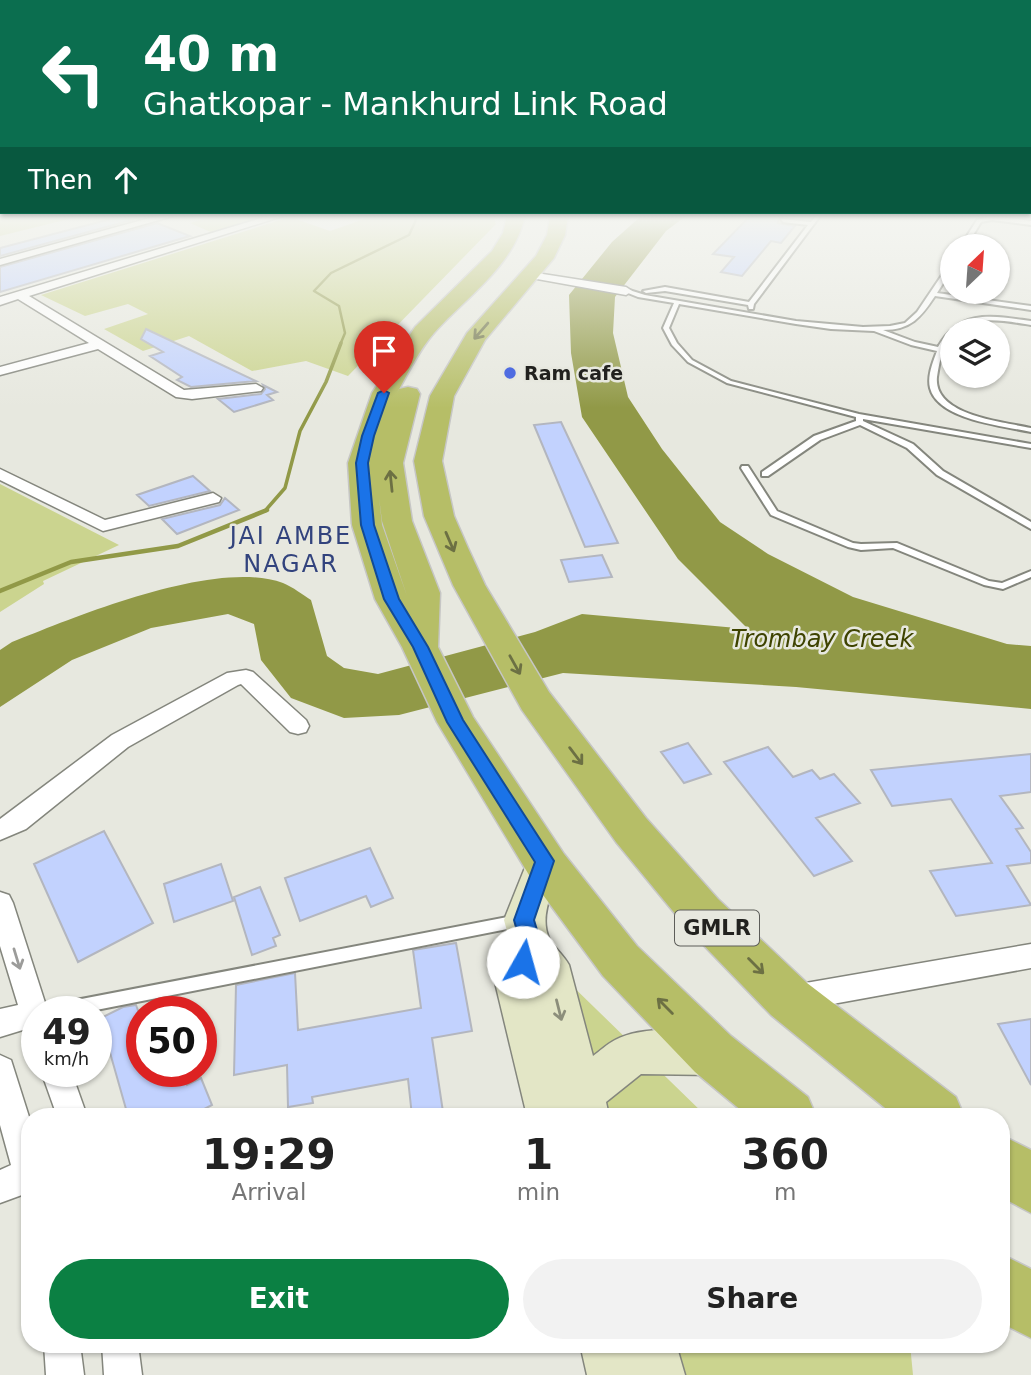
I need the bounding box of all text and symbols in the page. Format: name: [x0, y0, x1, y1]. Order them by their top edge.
text: 40 m: [143, 26, 279, 83]
icon: left: [28, 28, 119, 119]
text: Ghatkopar - Mankhurd Link Road: [143, 85, 668, 123]
icon: ahead: [107, 161, 145, 199]
text: Then: [28, 165, 93, 195]
north arrow: [940, 234, 1010, 304]
map controls: [940, 234, 1010, 388]
button: layers: [940, 318, 1010, 388]
pin: [354, 321, 414, 393]
one-way arrow: [473, 322, 489, 340]
icon: arrive: [365, 332, 403, 370]
place label: Ram cafe: [524, 362, 623, 384]
marker: Ram cafe: [502, 365, 518, 381]
one-way arrow: [384, 470, 397, 493]
district label: JAI AMBE NAGAR: [228, 522, 352, 578]
one-way arrow: [444, 531, 457, 553]
water label: Trombay Creek: [731, 625, 914, 653]
one-way arrow: [508, 654, 522, 674]
one-way arrow: [568, 747, 583, 766]
road number: GMLR: [675, 911, 759, 946]
position arrow: [486, 925, 560, 999]
one-way arrow: [11, 948, 24, 970]
one-way arrow: [747, 957, 764, 974]
speed limit sign: 50: [126, 996, 217, 1087]
one-way arrow: [657, 998, 674, 1015]
one-way arrow: [553, 999, 566, 1021]
text: 49: [42, 1012, 91, 1052]
text: km/h: [44, 1048, 89, 1069]
text: 19:29: [202, 1130, 336, 1179]
text: 1: [524, 1130, 553, 1179]
text: 360: [741, 1130, 829, 1179]
text: Arrival: [232, 1179, 306, 1205]
text: min: [517, 1179, 560, 1205]
text: m: [774, 1179, 796, 1205]
button: Exit: [49, 1259, 509, 1339]
button: Share: [523, 1259, 982, 1339]

